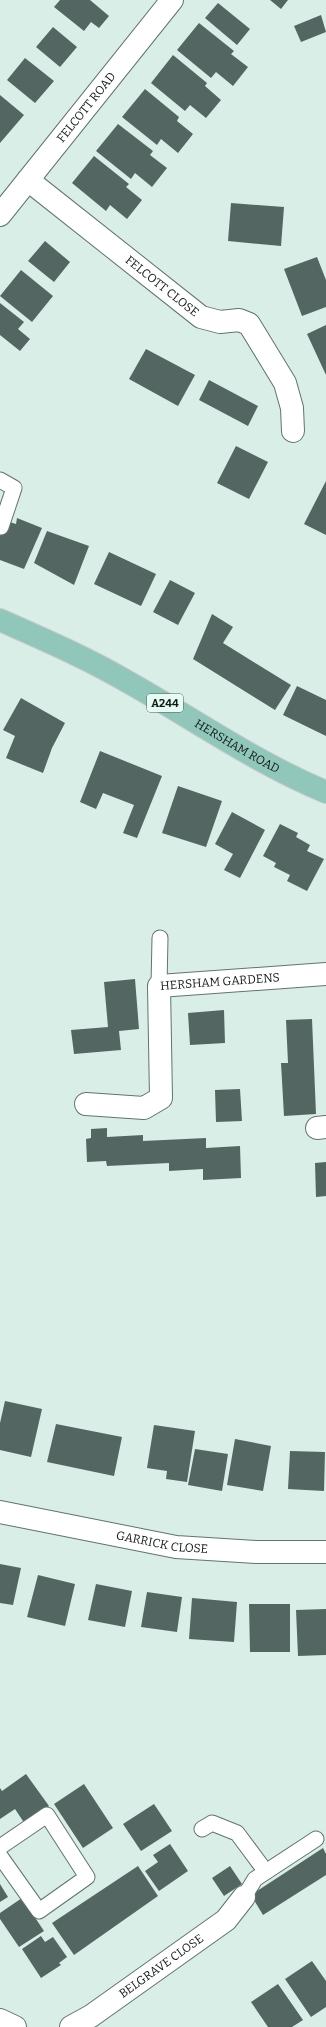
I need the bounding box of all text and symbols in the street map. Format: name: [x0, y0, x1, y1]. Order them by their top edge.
street label: FELCOTT ROAD: [54, 69, 118, 145]
street label: FELCOTT CLOSE: [123, 253, 202, 319]
road number: A244: [147, 694, 183, 712]
street label: HERSHAM ROAD: [192, 716, 282, 776]
street label: HERSHAM GARDENS: [160, 970, 280, 993]
street label: GARRICK CLOSE: [115, 1528, 208, 1556]
street label: BELGRAVE CLOSE: [116, 1931, 206, 2001]

